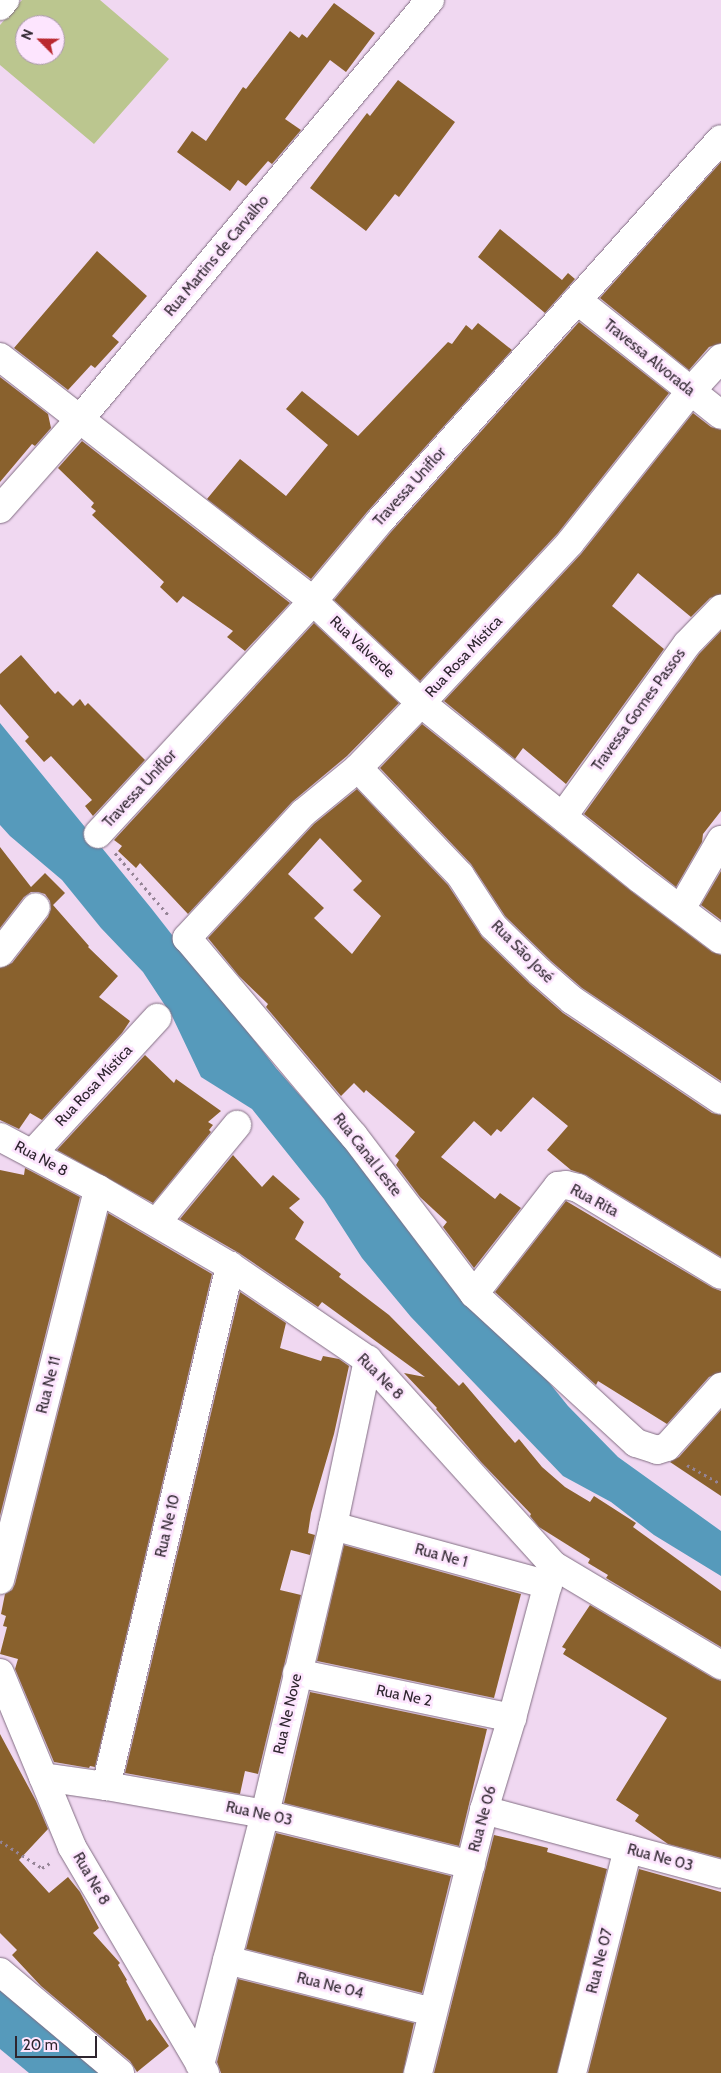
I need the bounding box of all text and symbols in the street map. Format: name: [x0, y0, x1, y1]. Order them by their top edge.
north arrow: [15, 15, 65, 65]
text: N: [17, 26, 37, 43]
street label: Rua Martins de Carvalho: [161, 192, 273, 320]
street label: Travessa Alvorada: [600, 316, 698, 400]
street label: Travessa Uniflor: [370, 444, 450, 530]
street label: Rua Valverde: [326, 612, 398, 682]
street label: Rua Rosa Mística: [422, 613, 506, 701]
street label: Travessa Gomes Passos: [588, 645, 690, 775]
street label: Travessa Uniflor: [99, 746, 181, 832]
street label: Rua São José: [487, 917, 557, 987]
street label: Rua Rosa Mística: [52, 1042, 136, 1130]
street label: Rua Canal Leste: [329, 1110, 405, 1200]
street label: Rua Ne 8: [11, 1137, 71, 1181]
street label: Rua Rita: [567, 1181, 621, 1221]
street label: Rua Ne 8: [353, 1350, 407, 1404]
street label: Rua Ne 11: [33, 1354, 65, 1416]
street label: Rua Ne 10: [152, 1493, 184, 1559]
street label: Rua Ne 1: [413, 1540, 469, 1572]
street label: Rua Ne Nove: [270, 1672, 306, 1756]
street label: Rua Ne 2: [374, 1681, 434, 1711]
street label: Rua Ne 06: [466, 1784, 500, 1854]
street label: Rua Ne 03: [224, 1798, 294, 1830]
street label: Rua Ne 03: [625, 1841, 695, 1875]
street label: Rua Ne 8: [69, 1849, 113, 1909]
street label: Rua Ne 07: [583, 1927, 617, 1995]
street label: Rua Ne 04: [295, 1969, 365, 2003]
scale bar: [18, 2026, 100, 2058]
text: 20 m: [23, 2036, 58, 2054]

